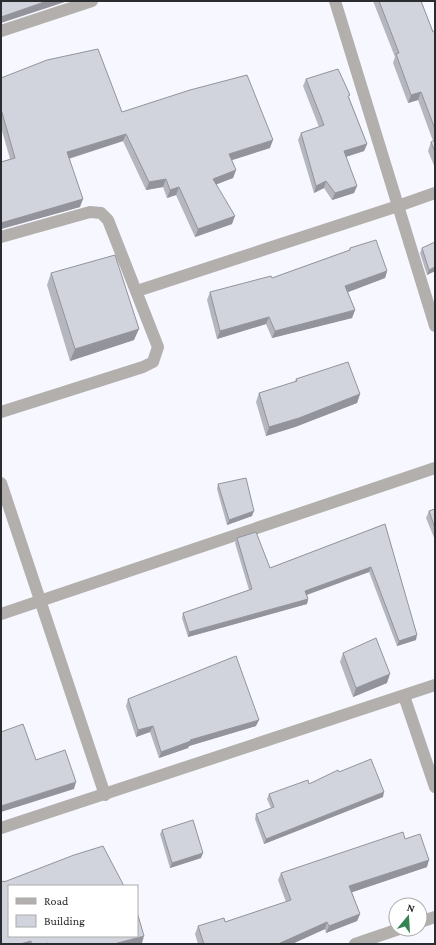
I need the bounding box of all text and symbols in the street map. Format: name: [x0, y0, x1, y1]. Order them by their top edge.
legend: [8, 885, 138, 937]
text: Road: [44, 894, 69, 908]
north arrow: [388, 897, 428, 937]
text: N: [406, 901, 417, 915]
text: Building: [44, 914, 85, 928]

